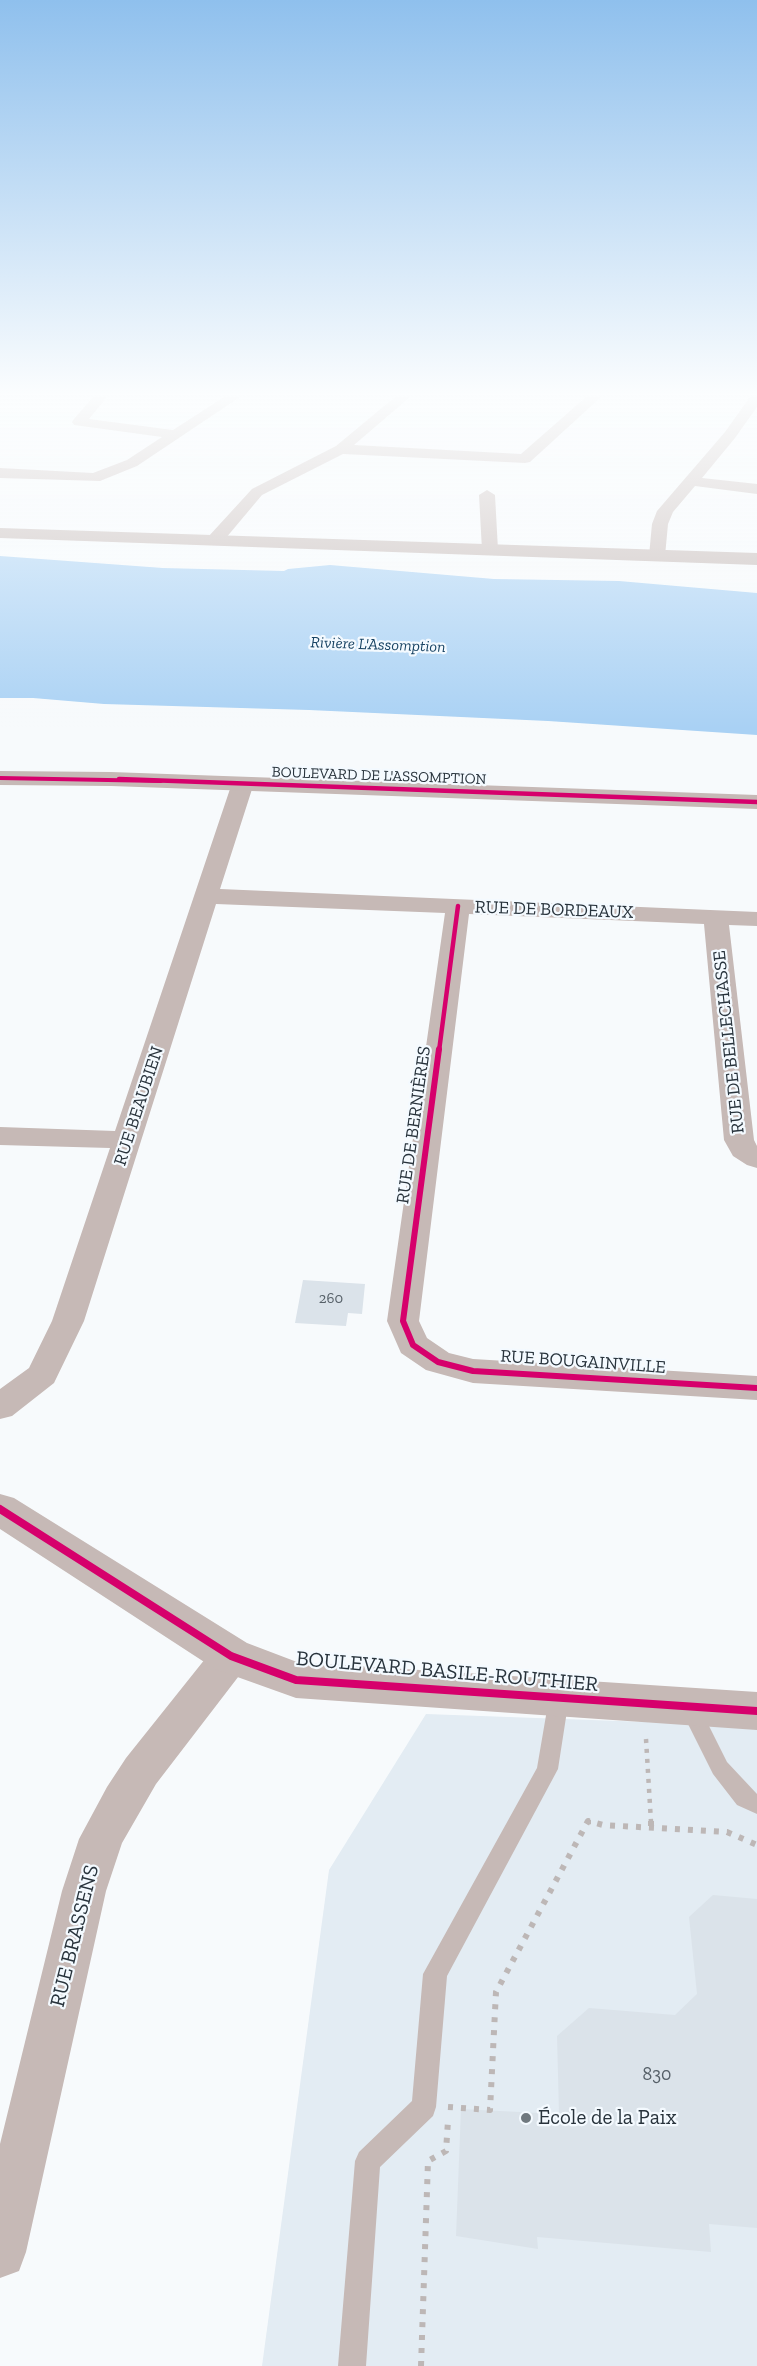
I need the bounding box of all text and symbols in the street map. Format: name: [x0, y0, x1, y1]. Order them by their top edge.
water label: Rivière L'Assomption: [310, 633, 446, 657]
street label: BOULEVARD DE L'ASSOMPTION: [271, 763, 487, 789]
street label: RUE DE BORDEAUX: [474, 896, 634, 924]
street label: RUE DE BELLECHASSE: [709, 949, 749, 1135]
street label: RUE BEAUBIEN: [110, 1044, 168, 1168]
street label: RUE DE BERNIÈRES: [392, 1045, 436, 1205]
house number: 260: [319, 1290, 343, 1308]
street label: RUE BOUGAINVILLE: [500, 1345, 666, 1379]
street label: BOULEVARD BASILE-ROUTHIER: [295, 1646, 599, 1698]
street label: RUE BRASSENS: [45, 1862, 105, 2010]
house number: 830: [643, 2064, 671, 2086]
place label: École de la Paix: [538, 2105, 676, 2131]
marker: École de la Paix: [519, 2111, 533, 2125]

